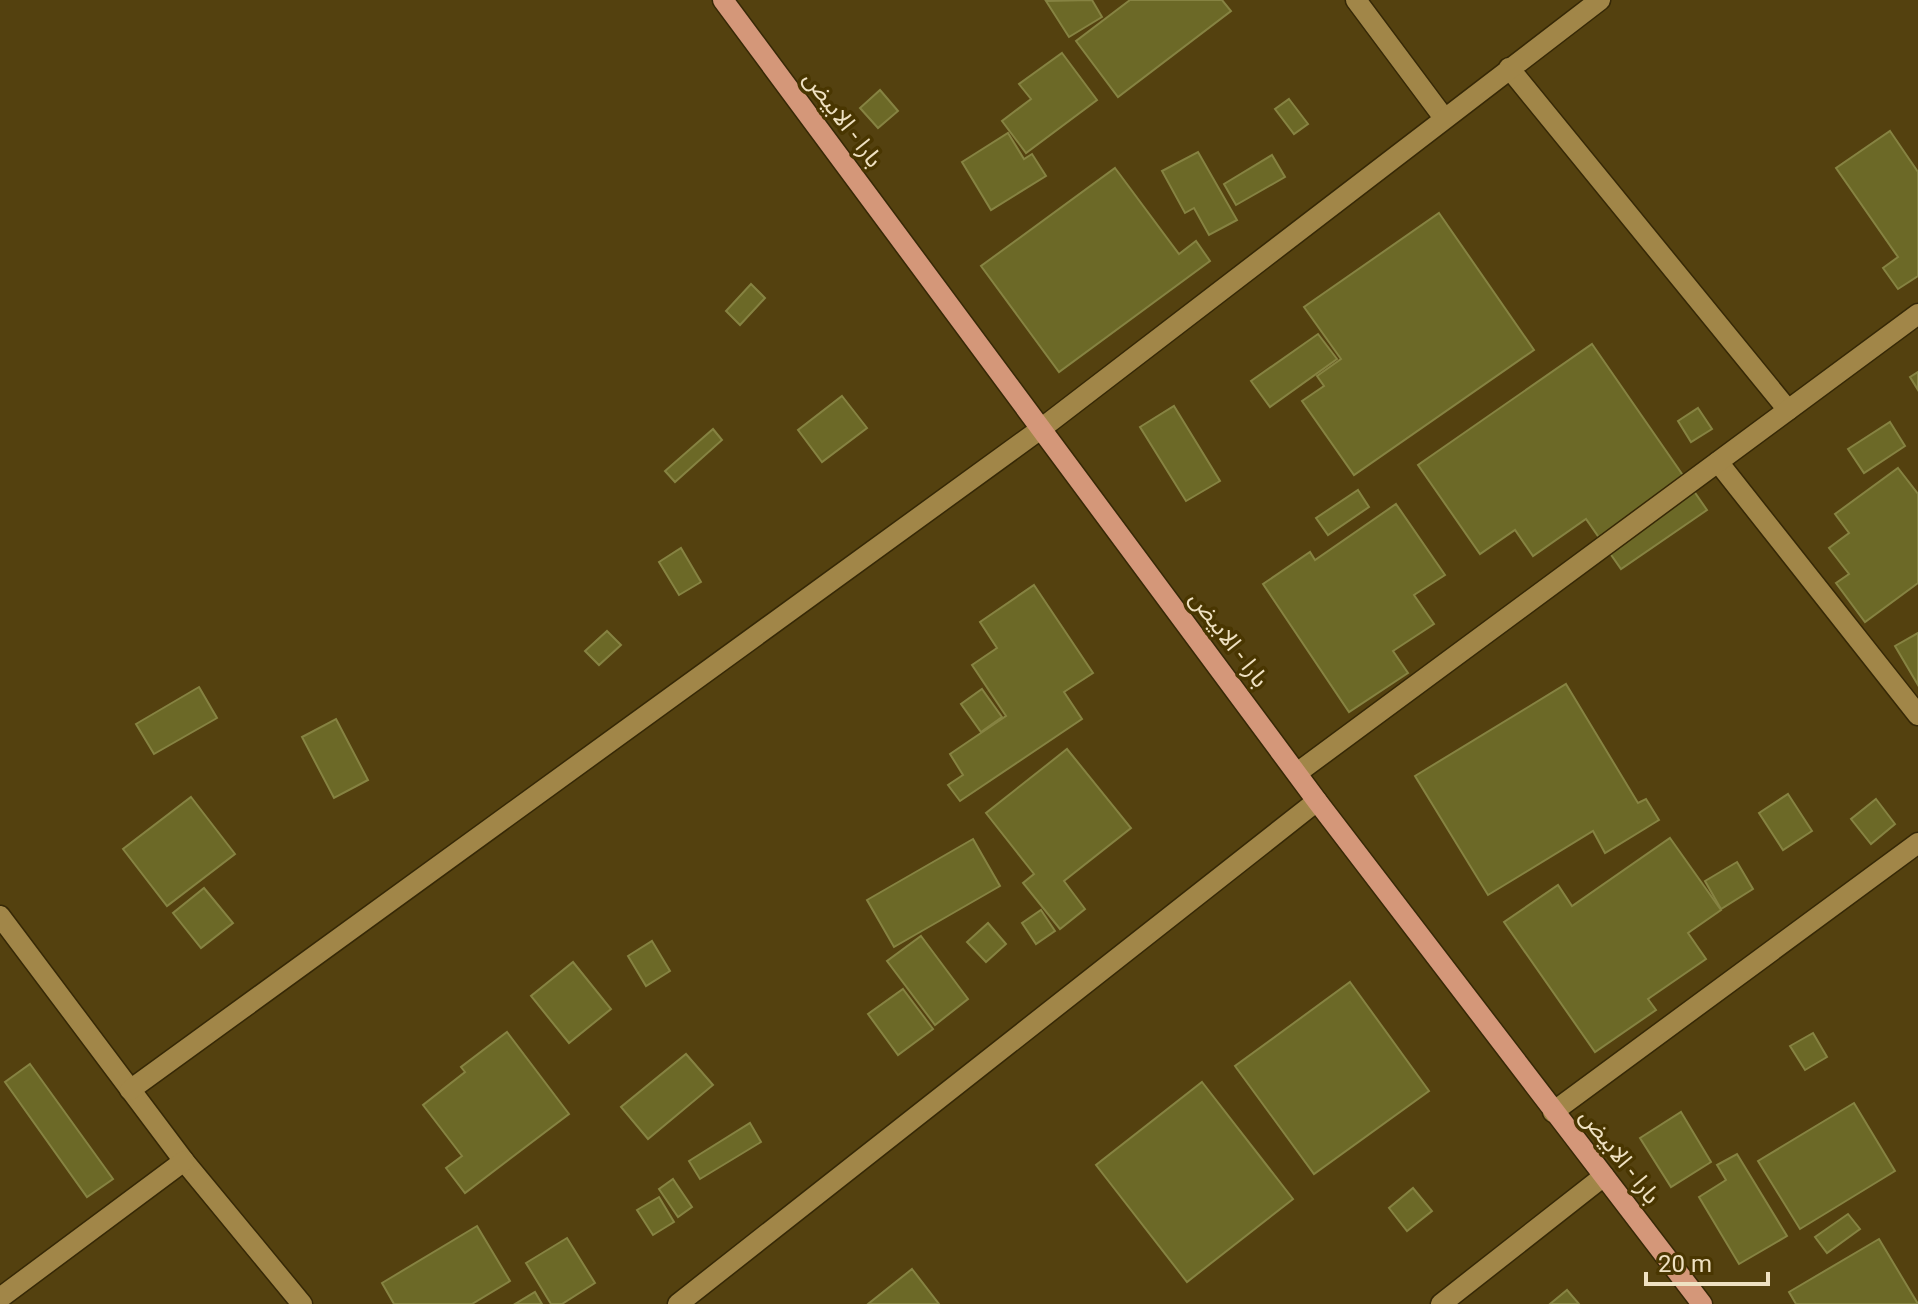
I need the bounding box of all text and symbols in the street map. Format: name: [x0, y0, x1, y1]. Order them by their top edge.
street label: بارا - الابيض: [798, 65, 888, 173]
street label: بارا - الابيض: [1184, 585, 1274, 693]
street label: بارا - الابيض: [1574, 1103, 1666, 1209]
scale bar: [1646, 1236, 1768, 1286]
text: 20 m: [1658, 1250, 1712, 1278]

